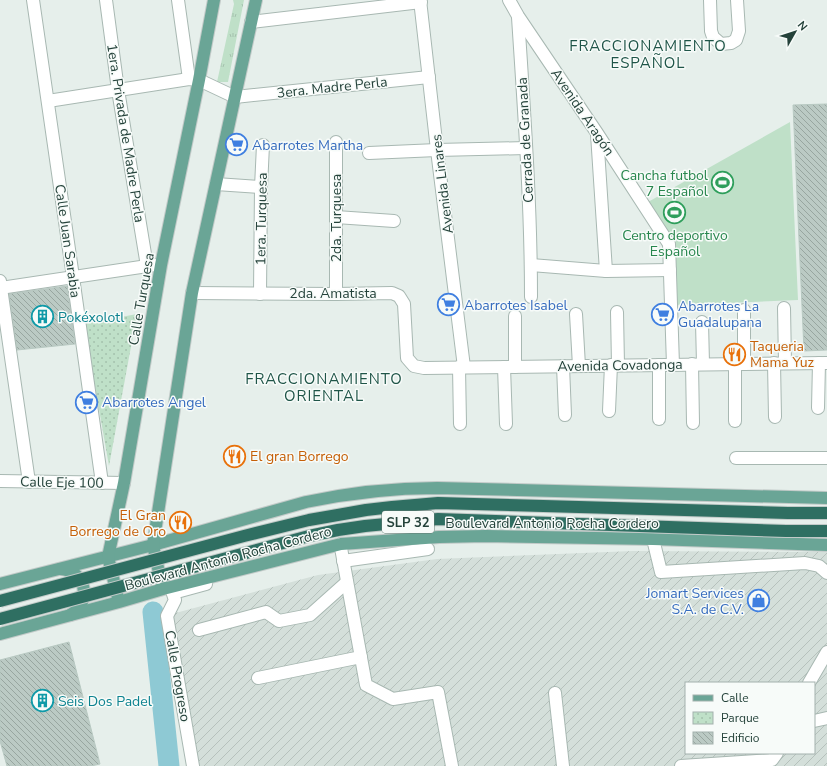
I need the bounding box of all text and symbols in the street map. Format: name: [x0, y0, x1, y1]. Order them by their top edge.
north arrow: [775, 12, 815, 52]
text: N: [794, 18, 811, 34]
district label: FRACCIONAMIENTO ESPAÑOL: [569, 36, 727, 73]
street label: 1era. Privada de Madre Perla: [102, 42, 149, 224]
street label: Avenida Aragón: [546, 65, 619, 160]
street label: 3era. Madre Perla: [276, 72, 388, 103]
street label: Cerrada de Granada: [513, 77, 538, 203]
supermarket icon: Abarrotes Martha: [224, 132, 250, 158]
street label: Avenida Linares: [427, 133, 458, 235]
place label: Abarrotes Martha: [252, 136, 363, 155]
place label: Cancha futbol 7 Español: [620, 166, 709, 201]
sports icon: Cancha futbol 7 Español: [710, 170, 736, 196]
street label: 1era. Turquesa: [251, 172, 272, 266]
street label: 2da. Turquesa: [327, 174, 346, 262]
street label: Calle Juan Sarabia: [50, 183, 85, 299]
sports icon: Centro deportivo Español: [662, 200, 688, 226]
place label: Centro deportivo Español: [622, 226, 728, 261]
street label: Calle Turquesa: [124, 251, 159, 347]
street label: 2da. Amatista: [289, 284, 377, 303]
supermarket icon: Abarrotes Isabel: [435, 292, 461, 318]
place label: Abarrotes Isabel: [464, 296, 568, 315]
place label: Abarrotes La Guadalupana: [678, 297, 762, 332]
supermarket icon: Abarrotes La Guadalupana: [649, 301, 675, 327]
building icon: Pokéxolotl: [30, 304, 56, 330]
place label: Pokéxolotl: [58, 308, 125, 327]
place label: Taqueria Mama Yuz: [750, 337, 815, 372]
restaurant icon: Taqueria Mama Yuz: [721, 341, 747, 367]
street label: Avenida Covadonga: [557, 355, 683, 376]
district label: FRACCIONAMIENTO ORIENTAL: [245, 369, 403, 406]
supermarket icon: Abarrotes Angel: [73, 389, 99, 415]
place label: Abarrotes Angel: [102, 393, 207, 412]
restaurant icon: El gran Borrego: [222, 443, 248, 469]
place label: El gran Borrego: [250, 447, 349, 466]
street label: Calle Eje 100: [20, 472, 104, 493]
place label: El Gran Borrego de Oro: [69, 506, 166, 541]
restaurant icon: El Gran Borrego de Oro: [168, 510, 194, 536]
road number: SLP 32: [382, 511, 434, 533]
street label: Boulevard Antonio Rocha Cordero: [445, 514, 659, 533]
street label: Boulevard Antonio Rocha Cordero: [123, 522, 334, 595]
place label: Jomart Services S.A. de C.V.: [645, 584, 744, 619]
shop icon: Jomart Services S.A. de C.V.: [746, 588, 772, 614]
street label: Calle Progreso: [160, 629, 195, 723]
legend: [685, 682, 815, 754]
building icon: Seis Dos Padel: [29, 688, 55, 714]
text: Calle: [721, 690, 749, 706]
place label: Seis Dos Padel: [58, 692, 153, 711]
text: Parque: [721, 710, 759, 726]
text: Edificio: [721, 730, 760, 746]

